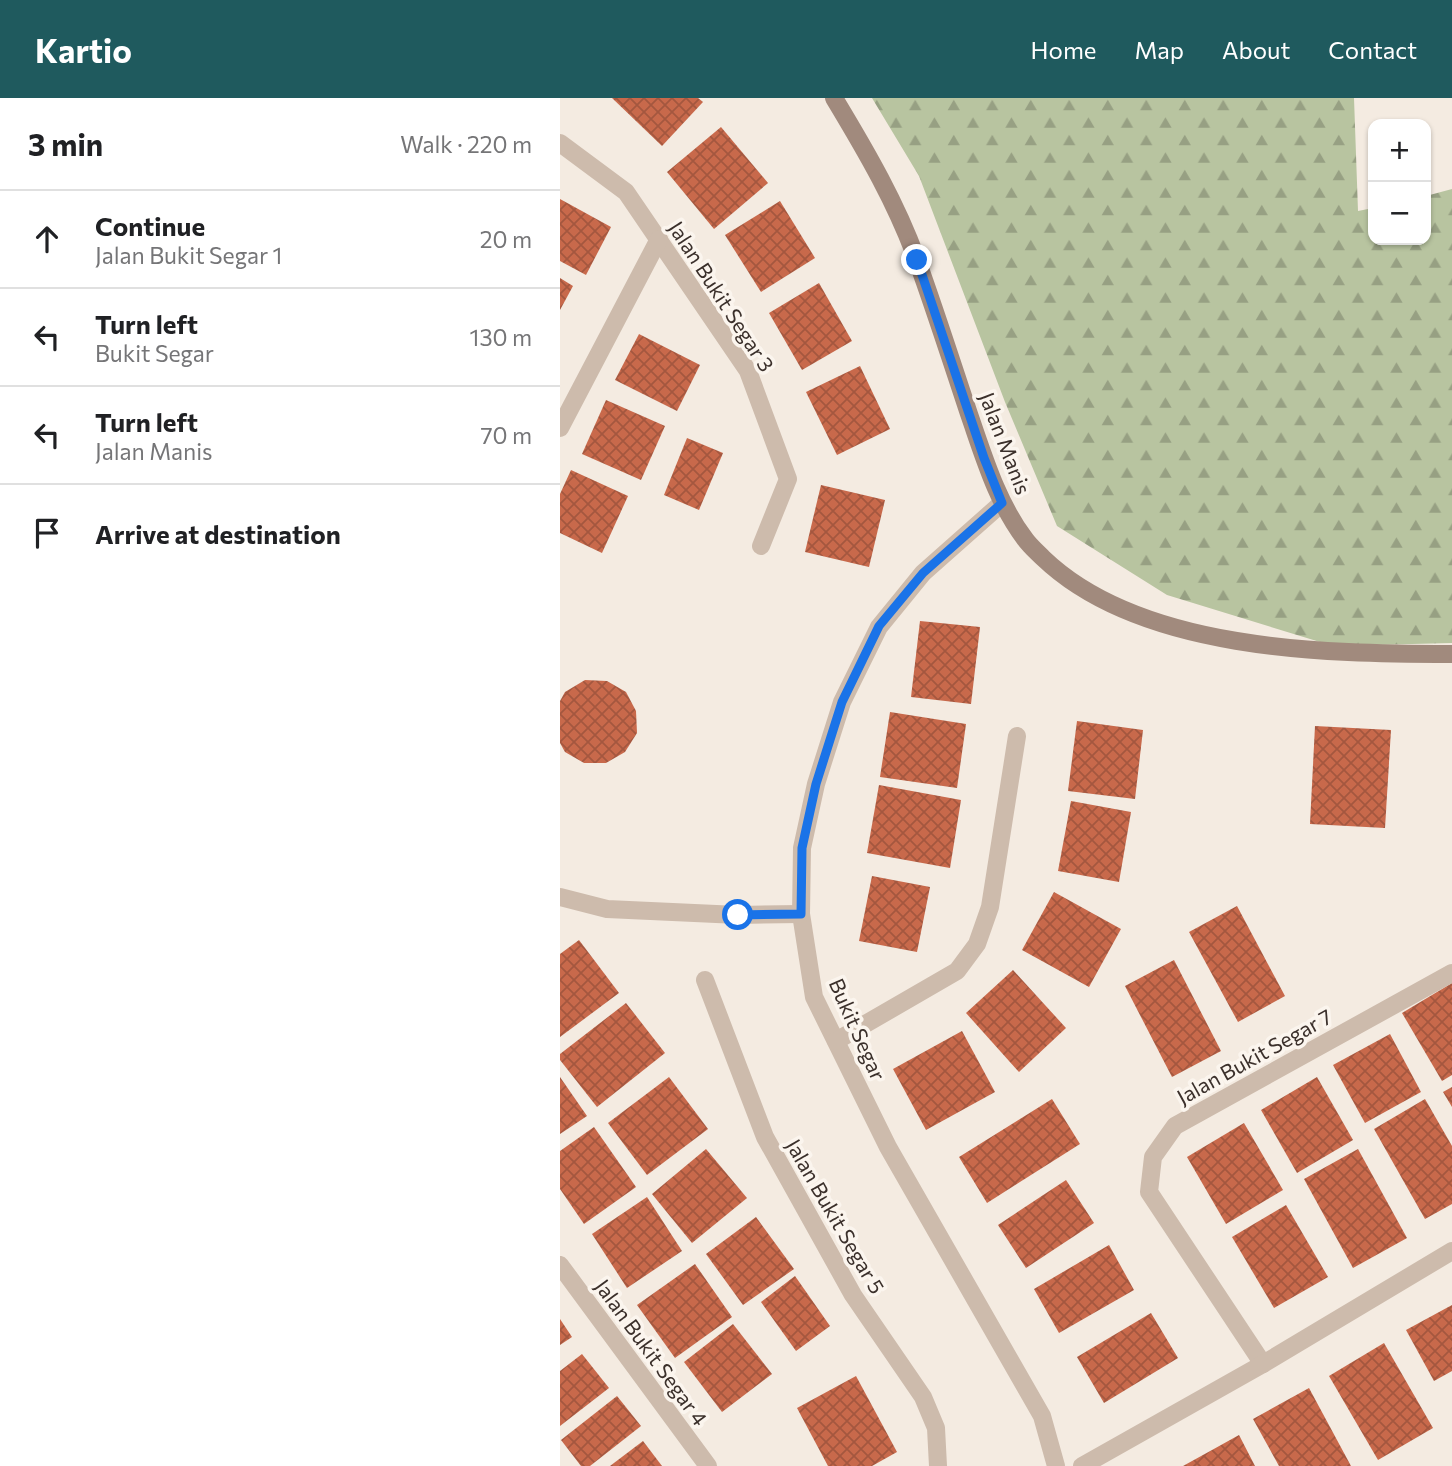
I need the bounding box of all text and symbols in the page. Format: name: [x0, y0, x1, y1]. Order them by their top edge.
text: Kartio: [35, 29, 132, 70]
text: Home: [1031, 35, 1097, 64]
text: Map: [1135, 35, 1184, 64]
text: About: [1222, 35, 1290, 64]
text: Contact: [1328, 35, 1417, 64]
map controls: [1368, 119, 1431, 245]
button: +: [1368, 119, 1431, 182]
text: 3 min: [28, 125, 103, 162]
text: Walk · 220 m: [400, 130, 532, 158]
button: −: [1368, 182, 1431, 245]
text: Continue: [95, 210, 205, 241]
street label: Jalan Bukit Segar 3: [664, 216, 780, 376]
icon: ahead: [28, 220, 66, 258]
text: 20 m: [480, 225, 532, 253]
text: Jalan Bukit Segar 1: [95, 241, 282, 269]
route end: [901, 244, 932, 275]
text: Turn left: [95, 308, 198, 339]
icon: left: [28, 318, 66, 356]
text: 130 m: [470, 323, 532, 351]
text: Bukit Segar: [95, 339, 214, 367]
street label: Jalan Manis: [975, 388, 1037, 498]
text: Turn left: [95, 406, 198, 437]
icon: left: [28, 416, 66, 454]
text: 70 m: [480, 421, 532, 449]
text: Jalan Manis: [95, 437, 213, 465]
icon: arrive: [28, 514, 66, 552]
text: Arrive at destination: [95, 518, 341, 549]
route start: [722, 899, 753, 930]
street label: Bukit Segar: [824, 974, 892, 1084]
street label: Jalan Bukit Segar 7: [1172, 1003, 1336, 1109]
street label: Jalan Bukit Segar 5: [782, 1134, 890, 1298]
street label: Jalan Bukit Segar 4: [591, 1274, 714, 1430]

